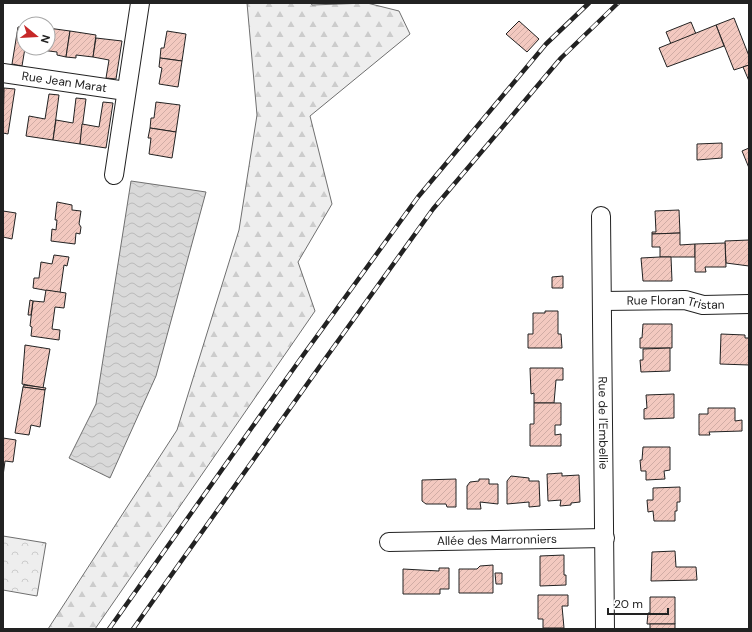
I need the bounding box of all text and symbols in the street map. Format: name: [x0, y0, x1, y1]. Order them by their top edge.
north arrow: [16, 16, 56, 56]
text: N: [38, 33, 53, 45]
street label: Rue Jean Marat: [21, 68, 108, 96]
street label: Rue Floran Tristan: [627, 292, 725, 313]
street label: Rue de l'Embellie: [595, 376, 611, 470]
street label: Allée des Marronniers: [437, 531, 557, 549]
scale bar: [608, 590, 668, 616]
text: 20 m: [614, 596, 643, 612]

